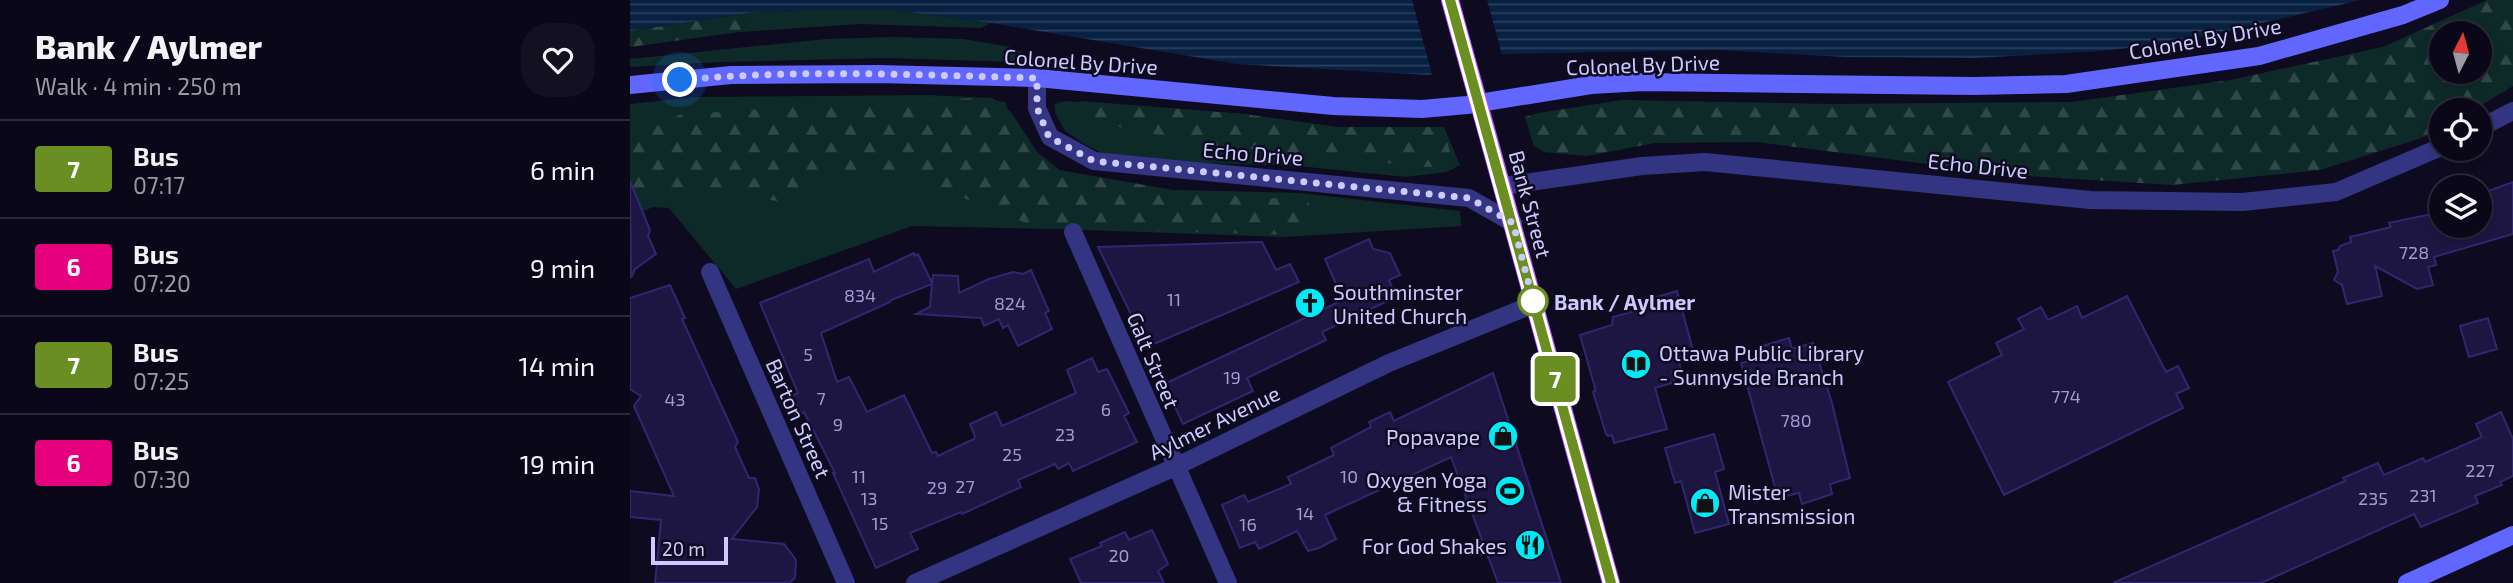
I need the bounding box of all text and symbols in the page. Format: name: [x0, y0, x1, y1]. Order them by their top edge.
street label: Colonel By Drive: [2127, 12, 2283, 64]
north arrow: [2429, 21, 2492, 84]
map controls: [2429, 21, 2492, 238]
button: heart: [521, 23, 595, 97]
text: Bank / Aylmer: [35, 26, 262, 66]
street label: Colonel By Drive: [1003, 43, 1159, 79]
street label: Colonel By Drive: [1566, 49, 1720, 79]
your location: [662, 62, 697, 97]
text: Walk · 4 min · 250 m: [35, 72, 242, 100]
button: locate: [2429, 98, 2492, 161]
street label: Echo Drive: [1202, 136, 1304, 170]
text: Bus: [133, 140, 179, 171]
street label: Echo Drive: [1927, 147, 2029, 183]
street label: Bank Street: [1505, 148, 1557, 260]
text: 7: [67, 154, 80, 183]
text: 6 min: [530, 154, 595, 185]
text: 07:17: [133, 171, 185, 199]
button: layers: [2429, 175, 2492, 238]
text: Bus: [133, 238, 179, 269]
house number: 728: [2399, 241, 2429, 263]
text: 6: [66, 252, 81, 281]
text: 9 min: [530, 252, 595, 283]
text: 07:20: [133, 269, 191, 297]
place label: Southminster United Church: [1333, 279, 1467, 328]
house number: 834: [844, 284, 876, 306]
church icon: Southminster United Church: [1293, 286, 1327, 320]
marker: Bank / Aylmer: [1518, 286, 1548, 316]
house number: 11: [1167, 288, 1181, 310]
place label: Bank / Aylmer: [1554, 289, 1695, 315]
house number: 824: [994, 292, 1026, 314]
street label: Galt Street: [1123, 308, 1185, 412]
text: Bus: [133, 336, 179, 367]
place label: Ottawa Public Library - Sunnyside Branch: [1659, 340, 1864, 389]
house number: 5: [803, 343, 813, 365]
library icon: Ottawa Public Library - Sunnyside Branch: [1619, 347, 1653, 381]
text: 7: [67, 350, 80, 379]
text: 14 min: [519, 350, 595, 381]
street label: Barton Street: [762, 354, 836, 482]
line badge: 7: [1532, 356, 1578, 402]
text: 7: [1549, 364, 1561, 393]
house number: 19: [1223, 366, 1241, 388]
text: 07:25: [133, 367, 189, 395]
street label: Aylmer Avenue: [1145, 380, 1283, 464]
house number: 774: [2051, 385, 2081, 407]
house number: 7: [816, 387, 826, 409]
house number: 43: [664, 388, 686, 410]
house number: 6: [1101, 398, 1111, 420]
house number: 780: [1781, 409, 1812, 431]
house number: 9: [833, 413, 843, 435]
shop icon: Popavape: [1486, 419, 1520, 453]
house number: 23: [1055, 423, 1075, 445]
place label: Popavape: [1386, 424, 1480, 449]
text: Bus: [133, 434, 179, 465]
house number: 25: [1002, 443, 1022, 465]
text: 6: [66, 448, 81, 477]
text: 19 min: [520, 448, 595, 479]
house number: 227: [2465, 459, 2495, 481]
text: 07:30: [133, 465, 191, 493]
house number: 11: [852, 465, 866, 487]
house number: 10: [1340, 465, 1358, 487]
place label: Oxygen Yoga & Fitness: [1366, 467, 1487, 516]
sports icon: Oxygen Yoga & Fitness: [1493, 474, 1527, 508]
house number: 27: [955, 475, 975, 497]
house number: 29: [927, 476, 947, 498]
place label: Mister Transmission: [1728, 479, 1855, 528]
house number: 231: [2409, 484, 2437, 506]
shop icon: Mister Transmission: [1688, 486, 1722, 520]
house number: 13: [860, 487, 878, 509]
house number: 235: [2358, 487, 2388, 509]
house number: 14: [1296, 502, 1314, 524]
house number: 15: [872, 512, 888, 534]
house number: 16: [1239, 513, 1257, 535]
restaurant icon: For God Shakes: [1513, 528, 1547, 562]
place label: For God Shakes: [1362, 533, 1507, 558]
scale bar: [651, 534, 728, 566]
text: 20 m: [662, 537, 705, 560]
house number: 20: [1109, 544, 1129, 566]

